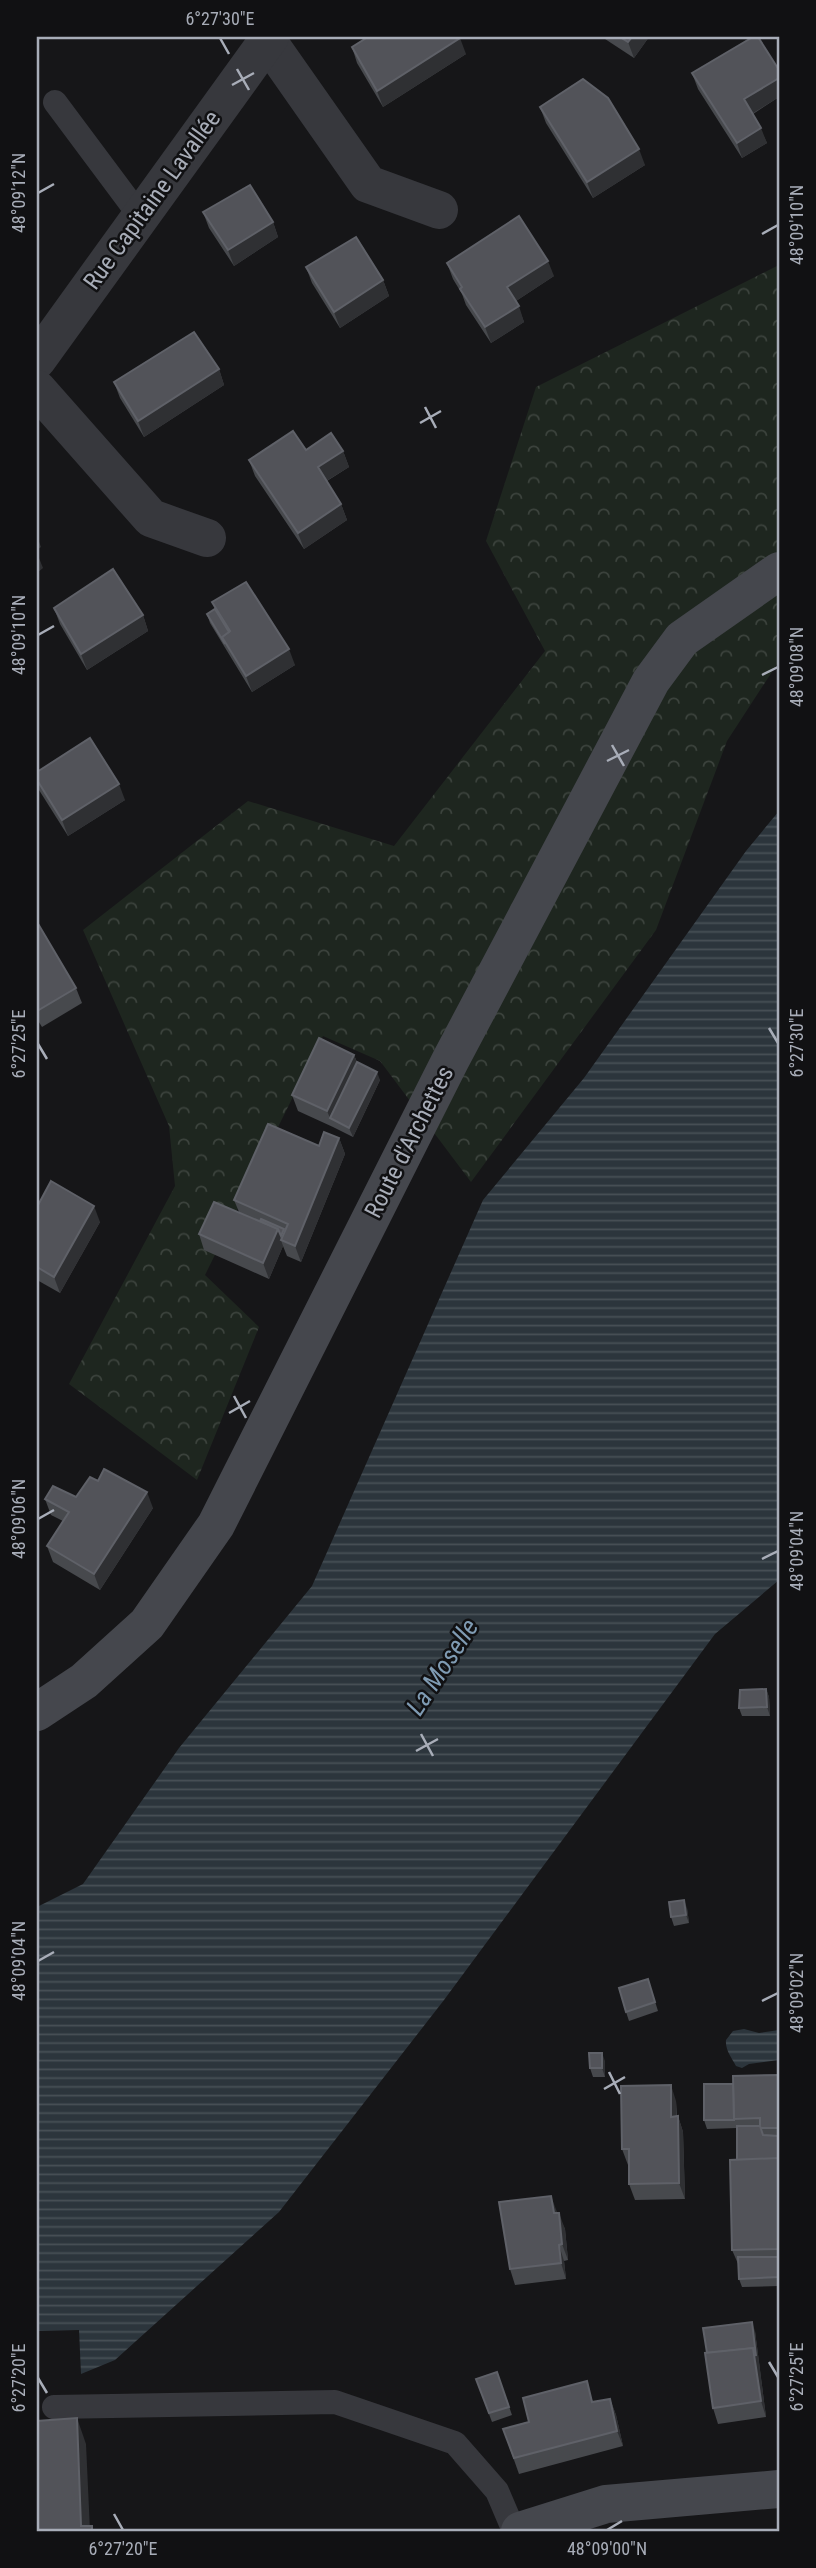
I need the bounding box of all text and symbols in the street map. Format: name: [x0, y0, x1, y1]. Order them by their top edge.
text: 6°27'30"E: [185, 8, 255, 29]
street label: Rue Capitaine Lavallée: [78, 105, 226, 295]
text: 48°09'12"N: [8, 153, 29, 233]
text: 48°09'10"N: [786, 185, 807, 265]
text: 48°09'10"N: [8, 595, 29, 675]
text: 48°09'08"N: [786, 627, 807, 707]
text: 6°27'30"E: [786, 1008, 807, 1078]
text: 6°27'25"E: [8, 1009, 29, 1079]
street label: Route d'Archettes: [359, 1062, 459, 1222]
text: 48°09'06"N: [8, 1479, 29, 1559]
text: 48°09'04"N: [786, 1511, 807, 1591]
water label: La Moselle: [400, 1613, 484, 1721]
text: 48°09'04"N: [8, 1921, 29, 2001]
text: 48°09'02"N: [786, 1953, 807, 2033]
text: 6°27'25"E: [786, 2342, 807, 2412]
text: 6°27'20"E: [8, 2343, 29, 2413]
text: 6°27'20"E: [88, 2538, 158, 2559]
text: 48°09'00"N: [567, 2538, 647, 2559]

